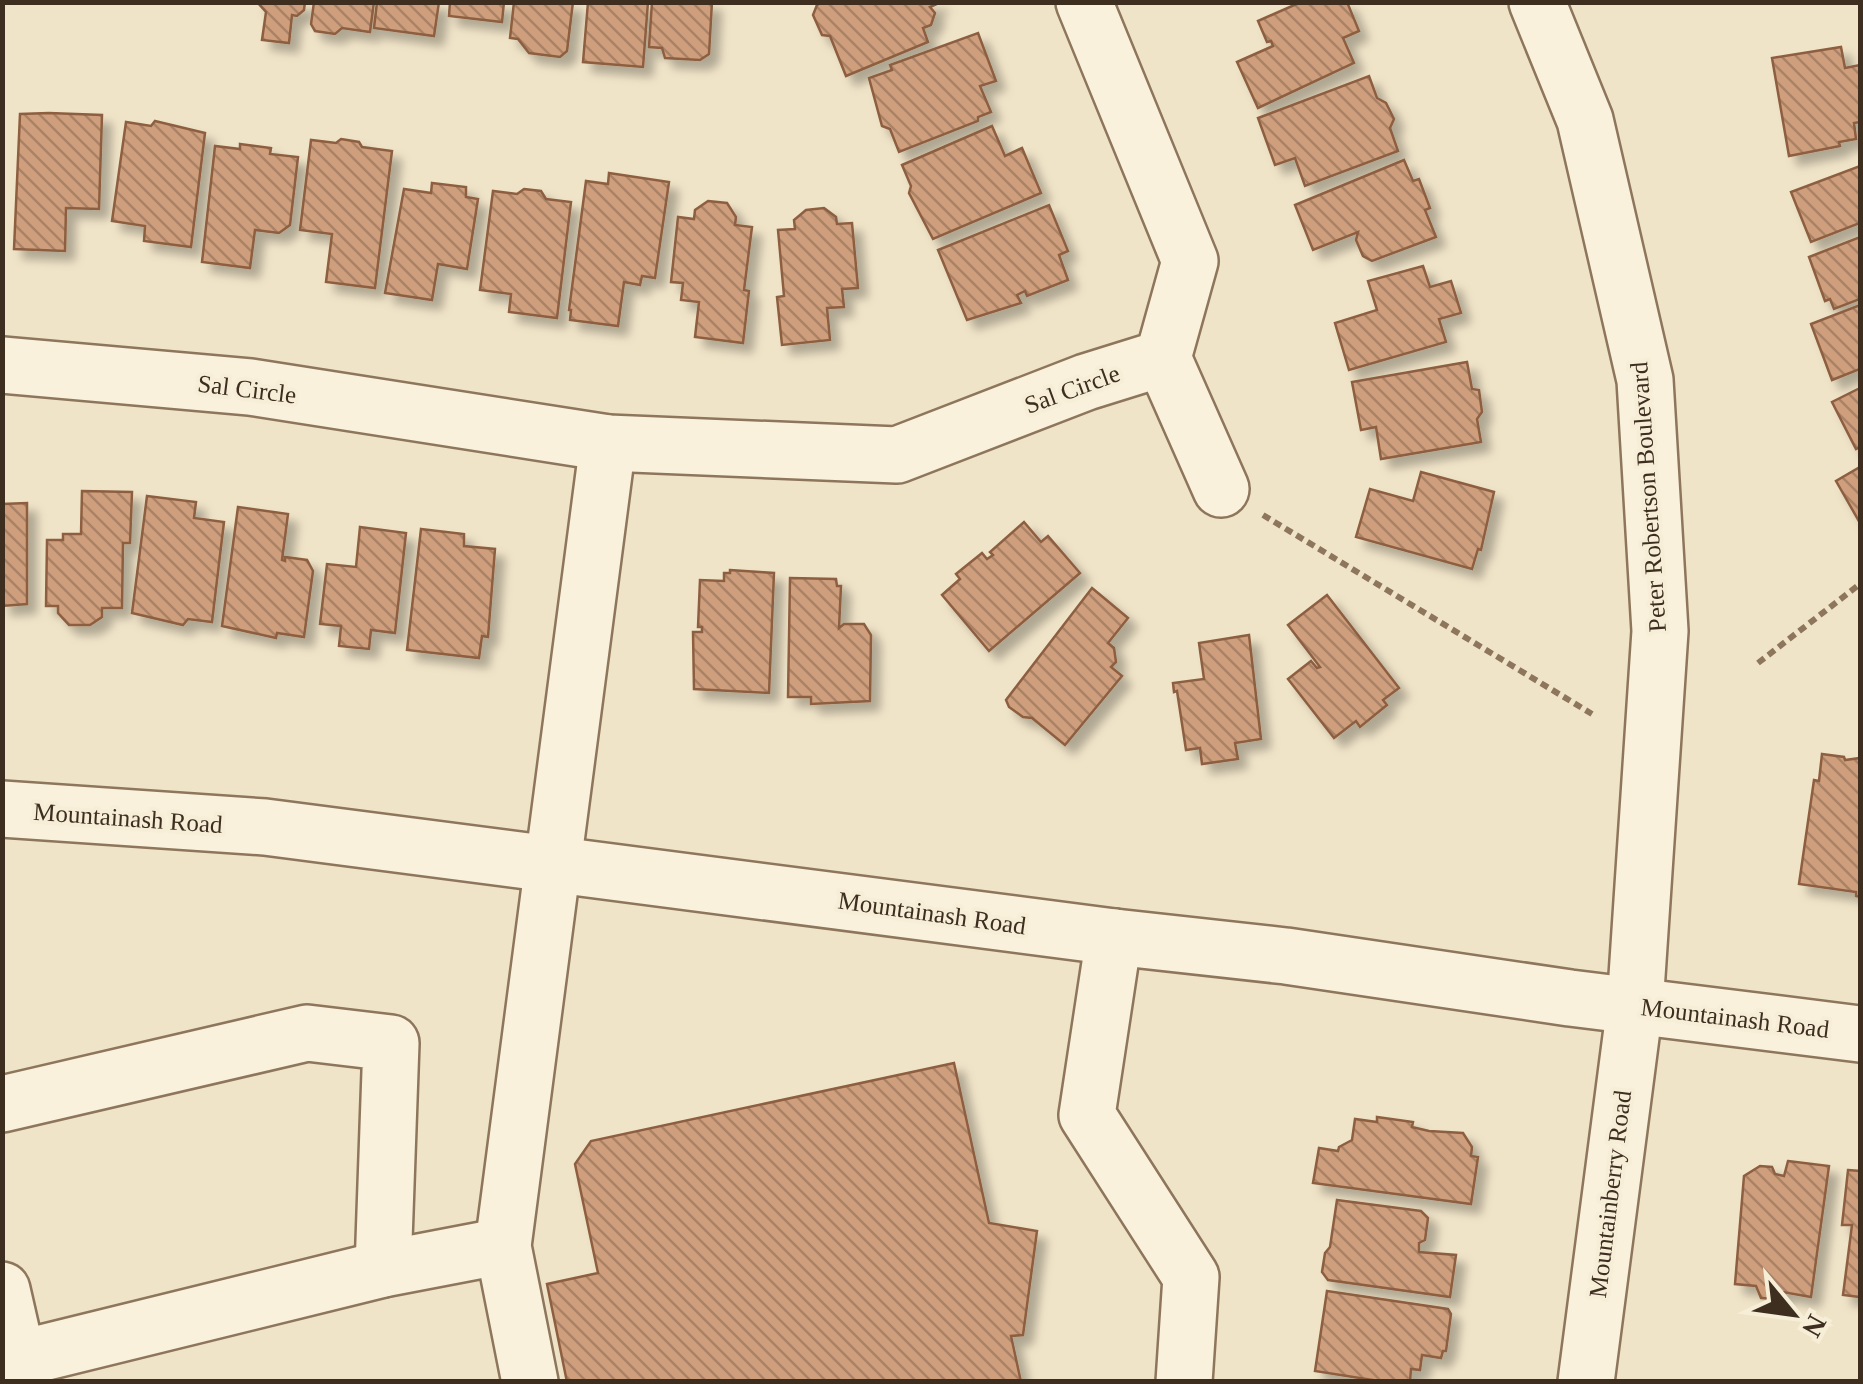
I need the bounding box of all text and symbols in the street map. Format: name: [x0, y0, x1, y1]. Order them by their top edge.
street label: Sal Circle: [1021, 359, 1123, 419]
street label: Peter Robertson Boulevard: [1625, 361, 1671, 633]
street label: Sal Circle: [196, 370, 298, 408]
street label: Mountainash Road: [33, 798, 224, 838]
street label: Mountainash Road: [836, 886, 1028, 940]
street label: Mountainash Road: [1639, 993, 1831, 1043]
street label: Mountainberry Road: [1584, 1088, 1636, 1299]
north arrow: [1743, 1264, 1843, 1364]
text: N: [1796, 1310, 1833, 1342]

